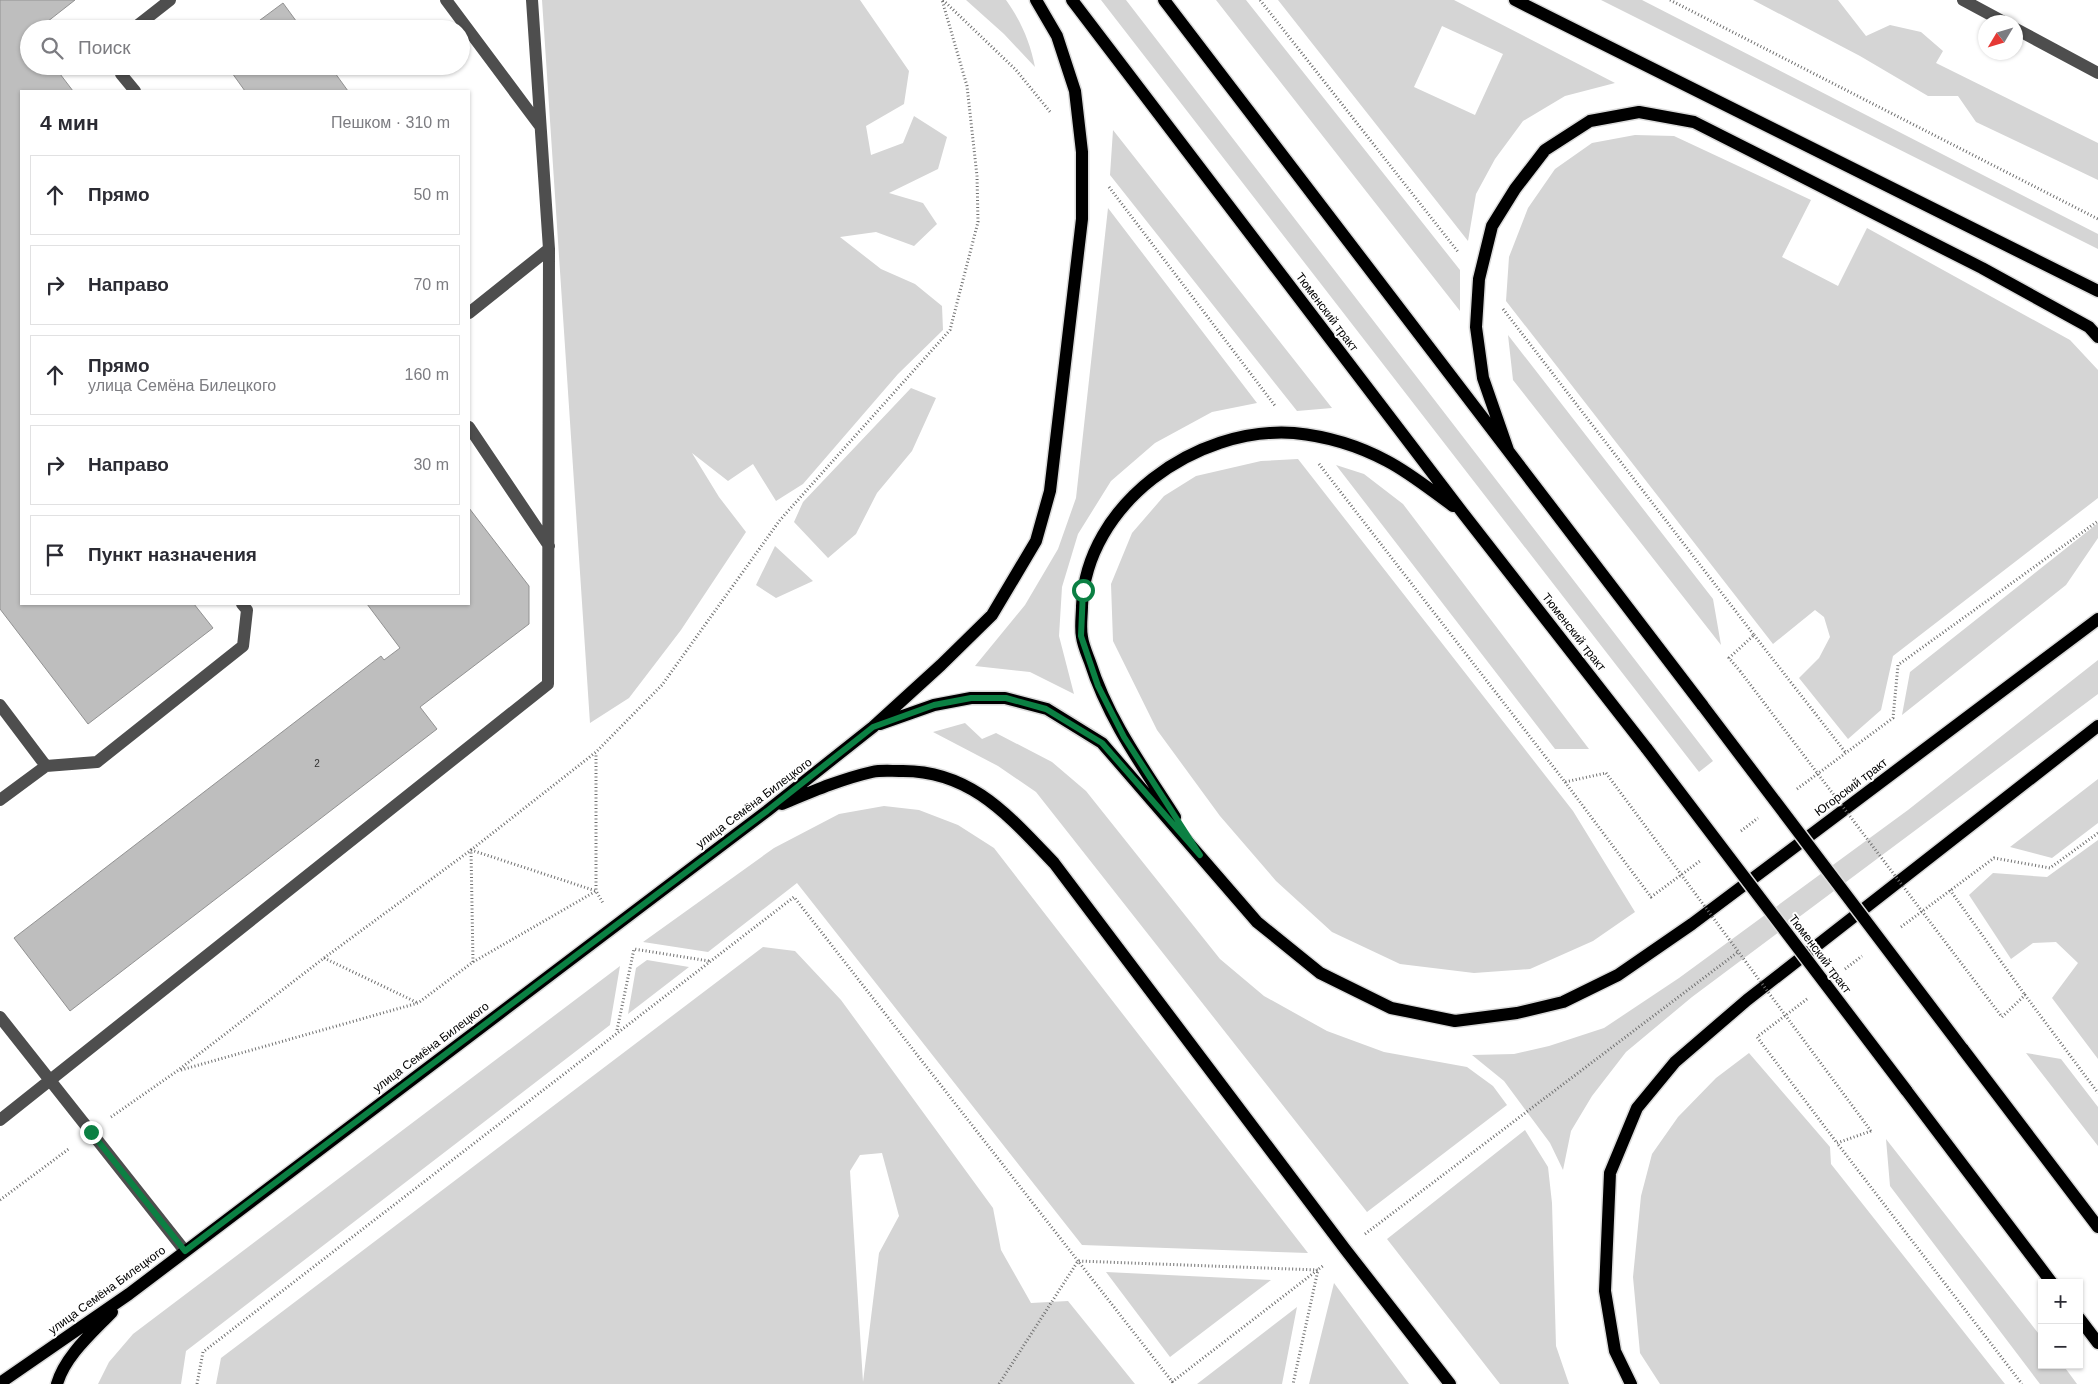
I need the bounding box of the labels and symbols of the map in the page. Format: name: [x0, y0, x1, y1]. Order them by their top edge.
north arrow: [1978, 15, 2023, 60]
street label: Тюменский тракт: [1293, 270, 1361, 355]
route start: [1072, 579, 1095, 602]
street label: Тюменский тракт: [1539, 590, 1609, 674]
street label: улица Семёна Билецкого: [693, 755, 815, 851]
street label: Югорский тракт: [1812, 755, 1890, 819]
house number: 2: [314, 758, 320, 769]
street label: Тюменский тракт: [1786, 912, 1854, 997]
street label: улица Семёна Билецкого: [370, 999, 492, 1095]
route end: [80, 1121, 103, 1144]
street label: улица Семёна Билецкого: [46, 1243, 168, 1337]

